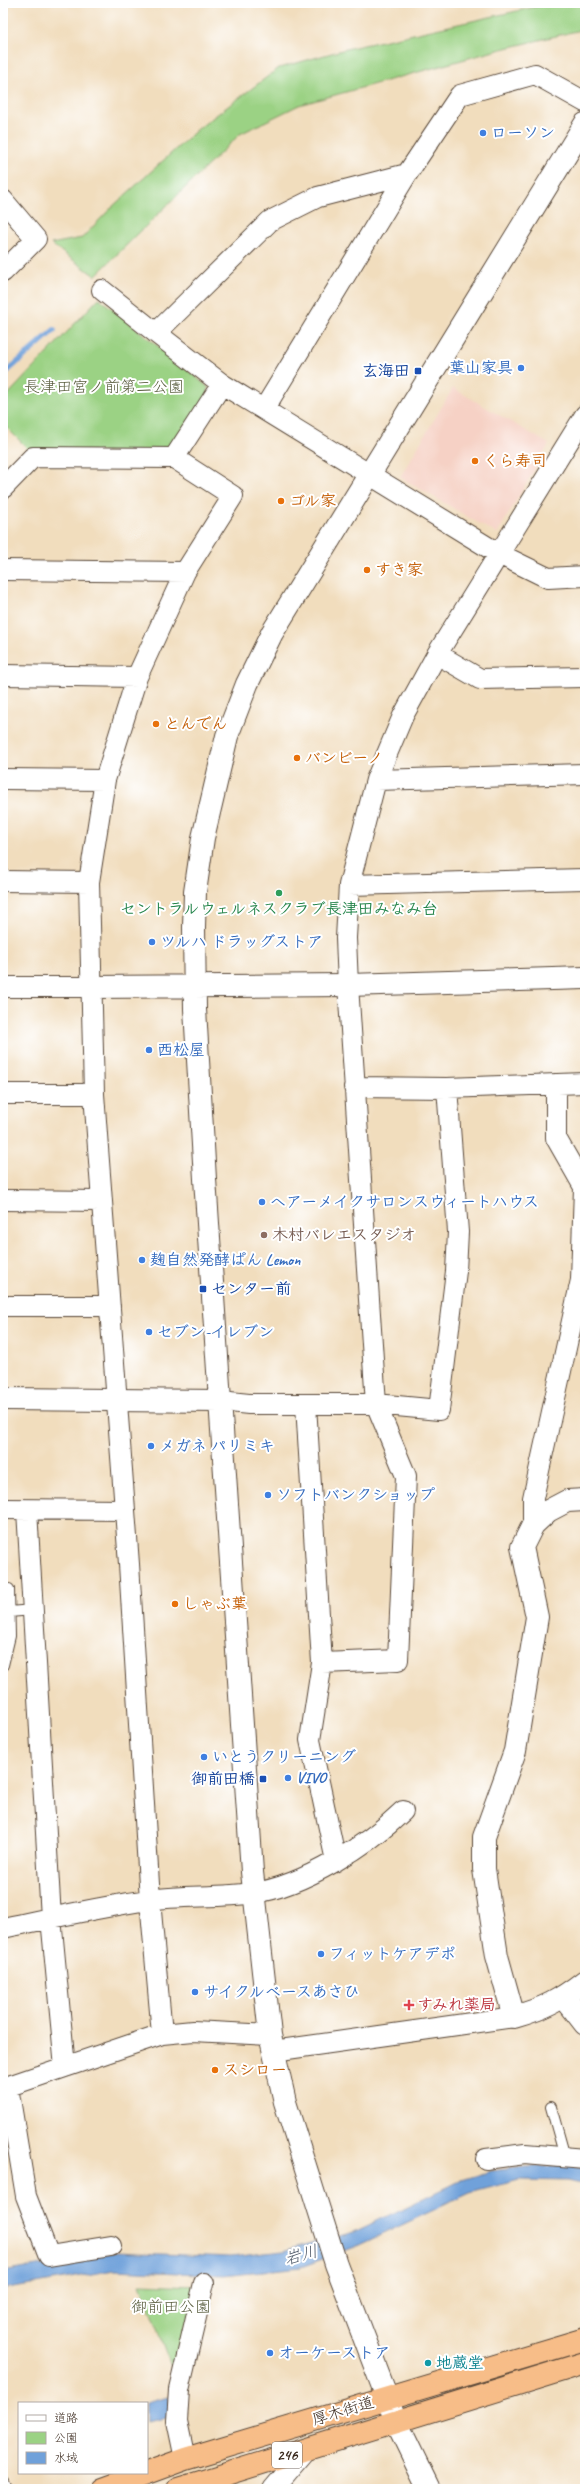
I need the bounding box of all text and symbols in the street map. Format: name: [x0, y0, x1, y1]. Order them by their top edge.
place label: ローソン: [491, 123, 555, 143]
marker: ローソン: [478, 128, 488, 138]
place label: 葉山家具: [449, 358, 513, 378]
place label: 玄海田: [362, 361, 410, 381]
marker: 葉山家具: [516, 363, 526, 373]
marker: 玄海田: [413, 366, 423, 376]
park label: 長津田宮ノ前第二公園: [24, 377, 184, 397]
place label: くら寿司: [483, 451, 547, 471]
marker: くら寿司: [470, 456, 480, 466]
place label: ゴル家: [289, 491, 336, 511]
marker: ゴル家: [276, 496, 286, 506]
place label: すき家: [375, 560, 423, 580]
marker: すき家: [362, 565, 372, 575]
place label: とんでん: [164, 714, 227, 734]
marker: とんでん: [151, 719, 161, 729]
place label: バンビーノ: [305, 748, 383, 768]
marker: バンビーノ: [292, 753, 302, 763]
marker: セントラルウェルネスクラブ長津田みなみ台: [274, 888, 284, 898]
place label: セントラルウェルネスクラブ長津田みなみ台: [120, 899, 438, 919]
place label: ツルハ ドラッグストア: [160, 932, 323, 952]
marker: ツルハ ドラッグストア: [147, 937, 157, 947]
place label: 西松屋: [157, 1040, 205, 1060]
marker: 西松屋: [144, 1045, 154, 1055]
place label: ヘアーメイクサロンスウィートハウス: [270, 1192, 539, 1212]
marker: ヘアーメイクサロンスウィートハウス: [257, 1197, 267, 1207]
place label: 木村バレエスタジオ: [272, 1225, 416, 1245]
marker: 木村バレエスタジオ: [259, 1230, 269, 1240]
place label: 麹自然発酵ぱん Lemon: [150, 1250, 301, 1270]
marker: 麹自然発酵ぱん Lemon: [137, 1255, 147, 1265]
place label: センター前: [211, 1279, 291, 1299]
marker: センター前: [198, 1284, 208, 1294]
place label: セブン-イレブン: [157, 1322, 274, 1342]
marker: セブン-イレブン: [144, 1327, 154, 1337]
place label: メガネ パリミキ: [159, 1436, 275, 1456]
marker: メガネ パリミキ: [146, 1441, 156, 1451]
place label: ソフトバンクショップ: [276, 1485, 435, 1505]
marker: ソフトバンクショップ: [263, 1490, 273, 1500]
place label: しゃぶ葉: [183, 1594, 247, 1614]
marker: しゃぶ葉: [170, 1599, 180, 1609]
place label: いとうクリーニング: [212, 1747, 356, 1767]
marker: いとうクリーニング: [199, 1752, 209, 1762]
place label: VIVO: [296, 1768, 328, 1788]
place label: 御前田橋: [191, 1769, 255, 1789]
marker: VIVO: [283, 1773, 293, 1783]
marker: 御前田橋: [258, 1774, 268, 1784]
place label: フィットケアデポ: [329, 1944, 456, 1964]
marker: フィットケアデポ: [316, 1949, 326, 1959]
place label: サイクルベースあさひ: [203, 1982, 360, 2002]
marker: サイクルベースあさひ: [190, 1987, 200, 1997]
place label: すみれ薬局: [417, 1995, 496, 2015]
marker: すみれ薬局: [404, 2000, 414, 2010]
place label: スシロー: [223, 2060, 287, 2080]
marker: スシロー: [210, 2065, 220, 2075]
water label: 岩川: [282, 2240, 320, 2270]
park label: 御前田公園: [131, 2297, 211, 2317]
place label: オーケーストア: [278, 2343, 390, 2363]
marker: オーケーストア: [265, 2348, 275, 2358]
place label: 地蔵堂: [436, 2353, 484, 2373]
marker: 地蔵堂: [423, 2358, 433, 2368]
street label: 厚木街道: [309, 2392, 377, 2430]
legend: [18, 2402, 148, 2474]
text: 道路: [54, 2410, 78, 2426]
text: 公園: [54, 2430, 78, 2446]
road number: 246: [272, 2442, 302, 2468]
text: 水域: [54, 2450, 78, 2466]

